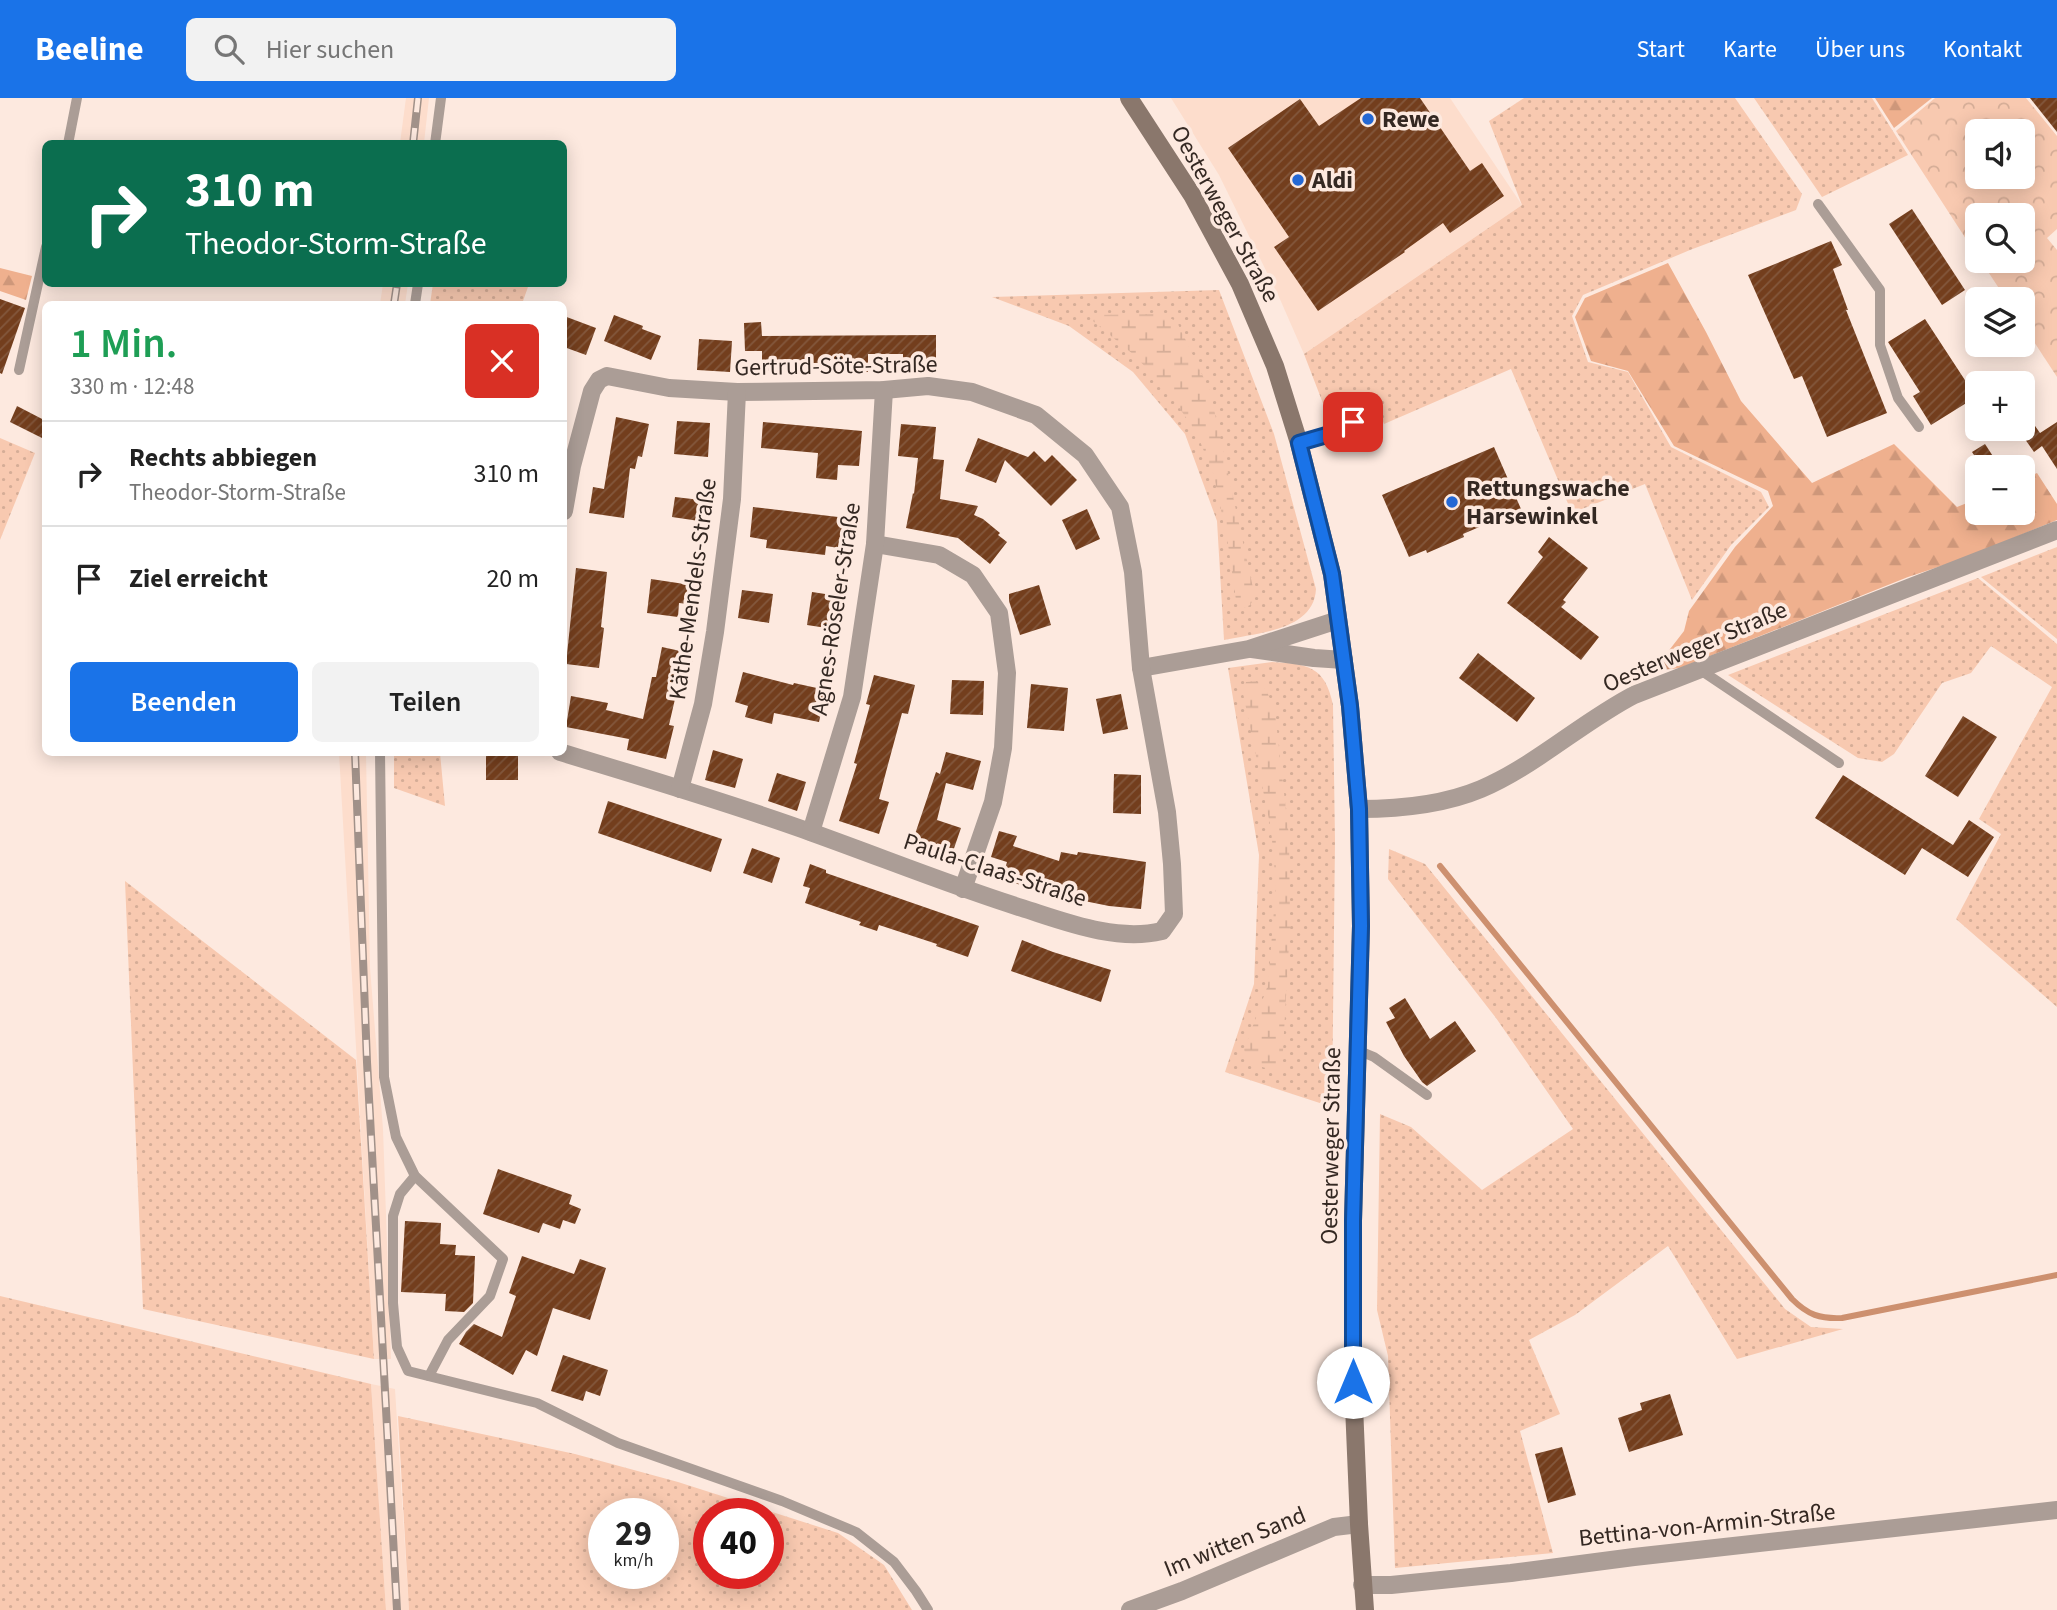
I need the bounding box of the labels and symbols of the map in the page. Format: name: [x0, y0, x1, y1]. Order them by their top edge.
place label: Rewe: [1382, 102, 1440, 137]
marker: Rewe: [1360, 111, 1376, 127]
street label: Oesterweger Straße: [1162, 119, 1288, 309]
place label: Aldi: [1311, 163, 1353, 198]
marker: Aldi: [1290, 172, 1306, 188]
street label: Gertrud-Söte-Straße: [734, 347, 938, 385]
pin: [1323, 392, 1383, 452]
place label: Rettungswache Harsewinkel: [1466, 471, 1630, 534]
street label: Käthe-Mendels-Straße: [660, 476, 726, 702]
marker: Rettungswache Harsewinkel: [1444, 494, 1460, 510]
street label: Agnes-Röseler-Straße: [802, 500, 870, 718]
street label: Oesterweger Straße: [1597, 592, 1793, 702]
street label: Paula-Claas-Straße: [899, 824, 1091, 916]
street label: Oesterweger Straße: [1312, 1047, 1350, 1245]
position arrow: [1316, 1345, 1390, 1419]
street label: Bettina-von-Armin-Straße: [1577, 1494, 1837, 1556]
speed limit sign: 40: [693, 1498, 784, 1589]
street label: Im witten Sand: [1159, 1498, 1311, 1586]

